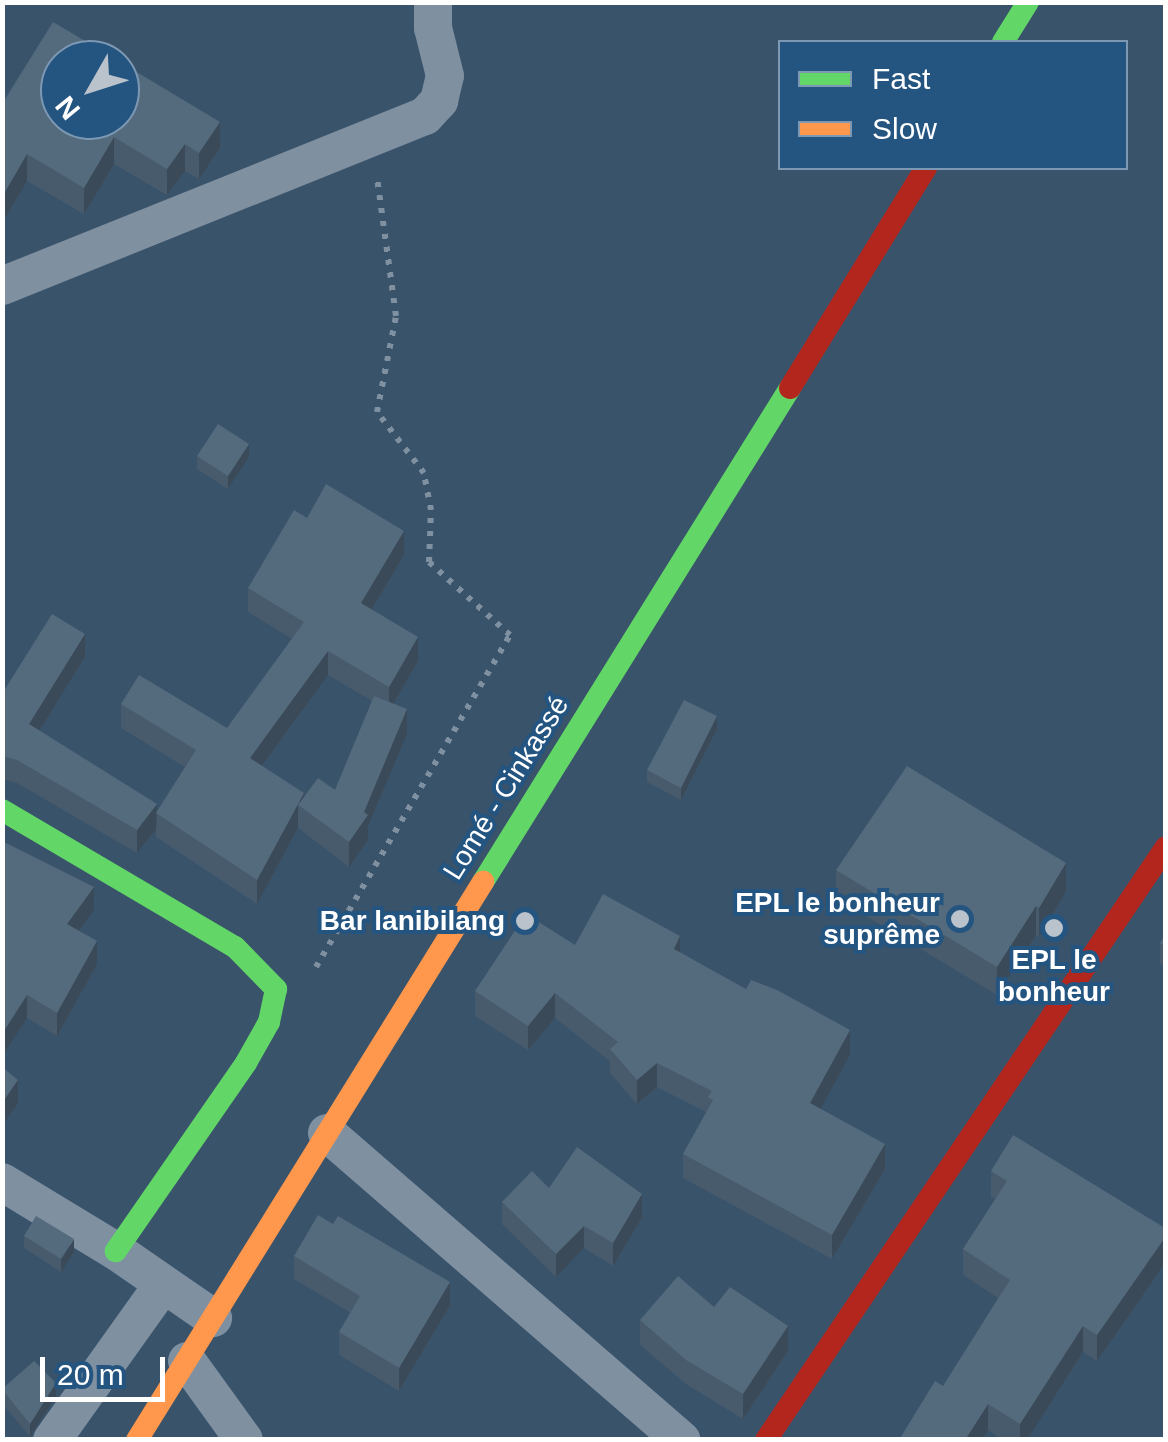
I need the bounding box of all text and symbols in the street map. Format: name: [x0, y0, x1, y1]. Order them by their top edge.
north arrow: [40, 40, 140, 140]
legend: [778, 40, 1128, 170]
text: Fast: [872, 62, 930, 95]
text: N: [49, 90, 86, 126]
text: Slow: [872, 112, 937, 145]
street label: Lomé - Cinkassé: [436, 690, 576, 886]
place label: EPL le bonheur suprême: [735, 886, 940, 952]
place label: Bar lanibilang: [320, 904, 505, 938]
marker: EPL le bonheur suprême: [949, 908, 971, 930]
marker: Bar lanibilang: [514, 910, 536, 932]
marker: EPL le bonheur: [1043, 917, 1065, 939]
place label: EPL le bonheur: [998, 943, 1110, 1009]
scale bar: [45, 1337, 170, 1399]
text: 20 m: [57, 1358, 124, 1391]

